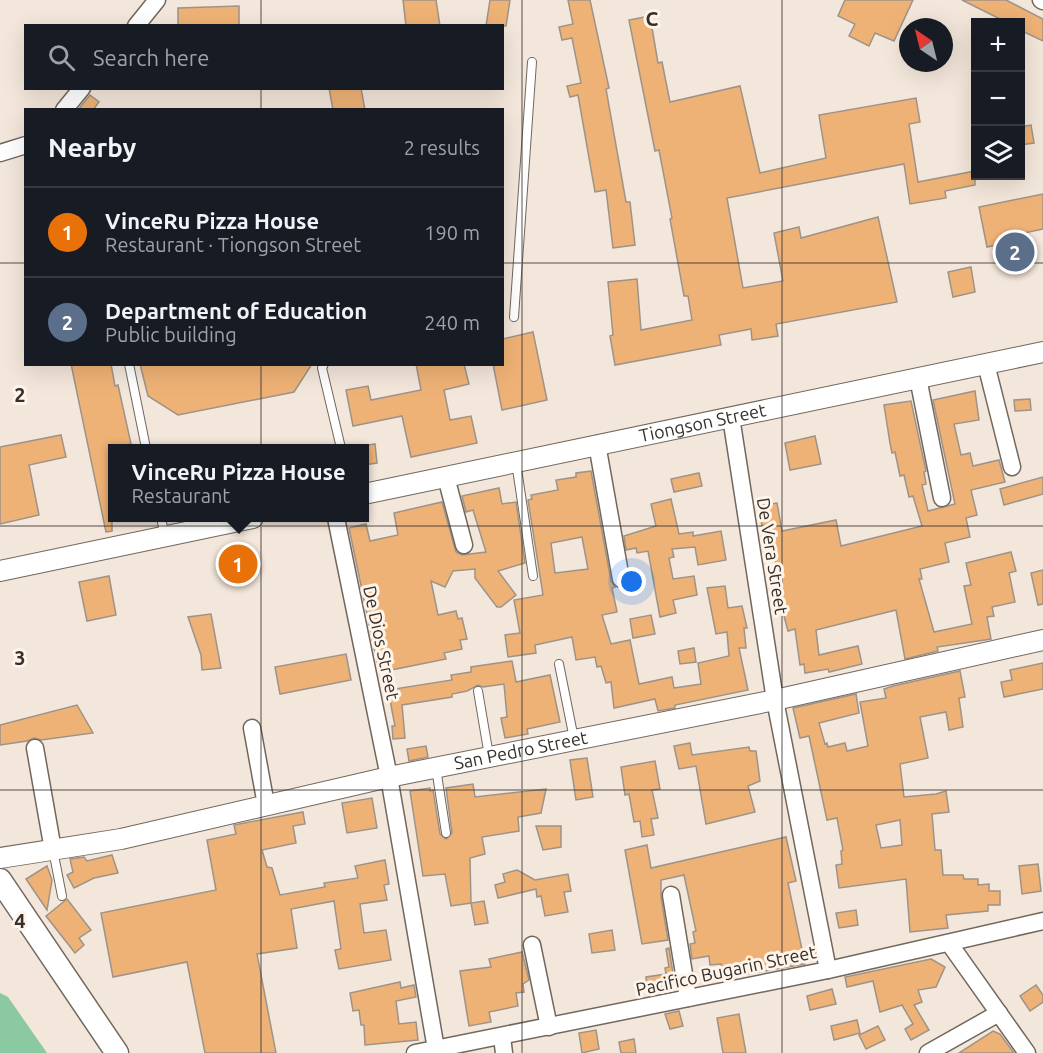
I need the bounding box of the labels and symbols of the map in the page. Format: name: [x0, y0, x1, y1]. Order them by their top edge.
text: C: [646, 7, 659, 30]
north arrow: [899, 18, 953, 72]
pin: 2: [996, 230, 1034, 274]
text: 2: [14, 383, 26, 406]
street label: Tiongson Street: [637, 399, 768, 445]
street label: De Vera Street: [754, 496, 792, 616]
pin: 1: [218, 542, 258, 586]
your location: [617, 567, 646, 596]
street label: De Dios Street: [360, 584, 404, 702]
text: 3: [14, 646, 26, 669]
street label: San Pedro Street: [452, 727, 589, 773]
text: 4: [14, 909, 26, 932]
street label: Pacifico Bugarin Street: [634, 941, 818, 999]

